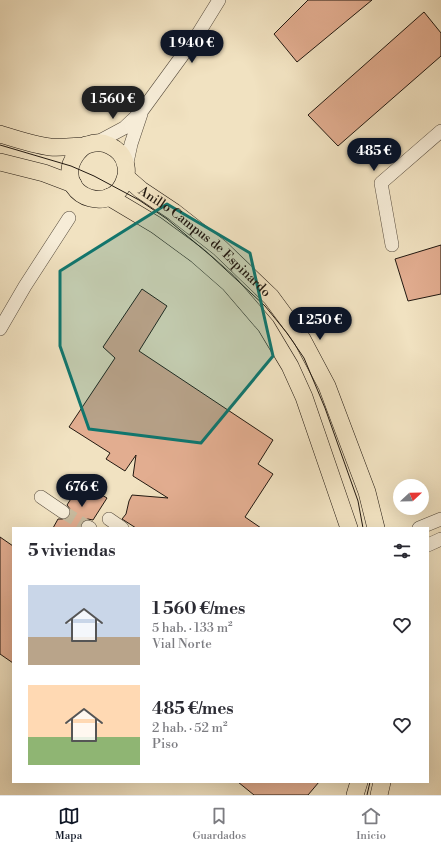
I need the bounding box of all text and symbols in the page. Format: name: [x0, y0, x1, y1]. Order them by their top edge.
pin: 1 940 €: [155, 30, 229, 64]
text: 1 940 €: [169, 35, 215, 51]
pin: 1 560 €: [76, 86, 150, 120]
text: 1 560 €: [91, 91, 135, 107]
pin: 485 €: [346, 138, 402, 172]
text: 485 €: [356, 143, 392, 159]
street label: Anillo Campus de Espinardo: [135, 182, 274, 300]
pin: 1 250 €: [283, 307, 357, 341]
text: 1 250 €: [298, 312, 342, 328]
pin: 676 €: [54, 474, 110, 508]
text: 676 €: [65, 479, 99, 495]
north arrow: [393, 479, 429, 515]
map controls: [393, 479, 429, 515]
text: 5 viviendas: [28, 540, 116, 562]
icon: filters: [391, 540, 413, 562]
text: 1 560 €/mes: [152, 598, 245, 620]
icon: home: [60, 601, 108, 649]
icon: heart: [391, 614, 413, 636]
text: 5 hab. · 133 m²: [152, 620, 233, 636]
text: Vial Norte: [152, 636, 212, 652]
text: 485 €/mes: [152, 698, 234, 720]
icon: home: [60, 701, 108, 749]
icon: heart: [391, 714, 413, 736]
text: 2 hab. · 52 m²: [152, 720, 227, 736]
text: Piso: [152, 736, 178, 752]
tab: Mapa: [55, 805, 82, 843]
tab: Guardados: [192, 805, 246, 843]
tab: Inicio: [356, 805, 386, 843]

